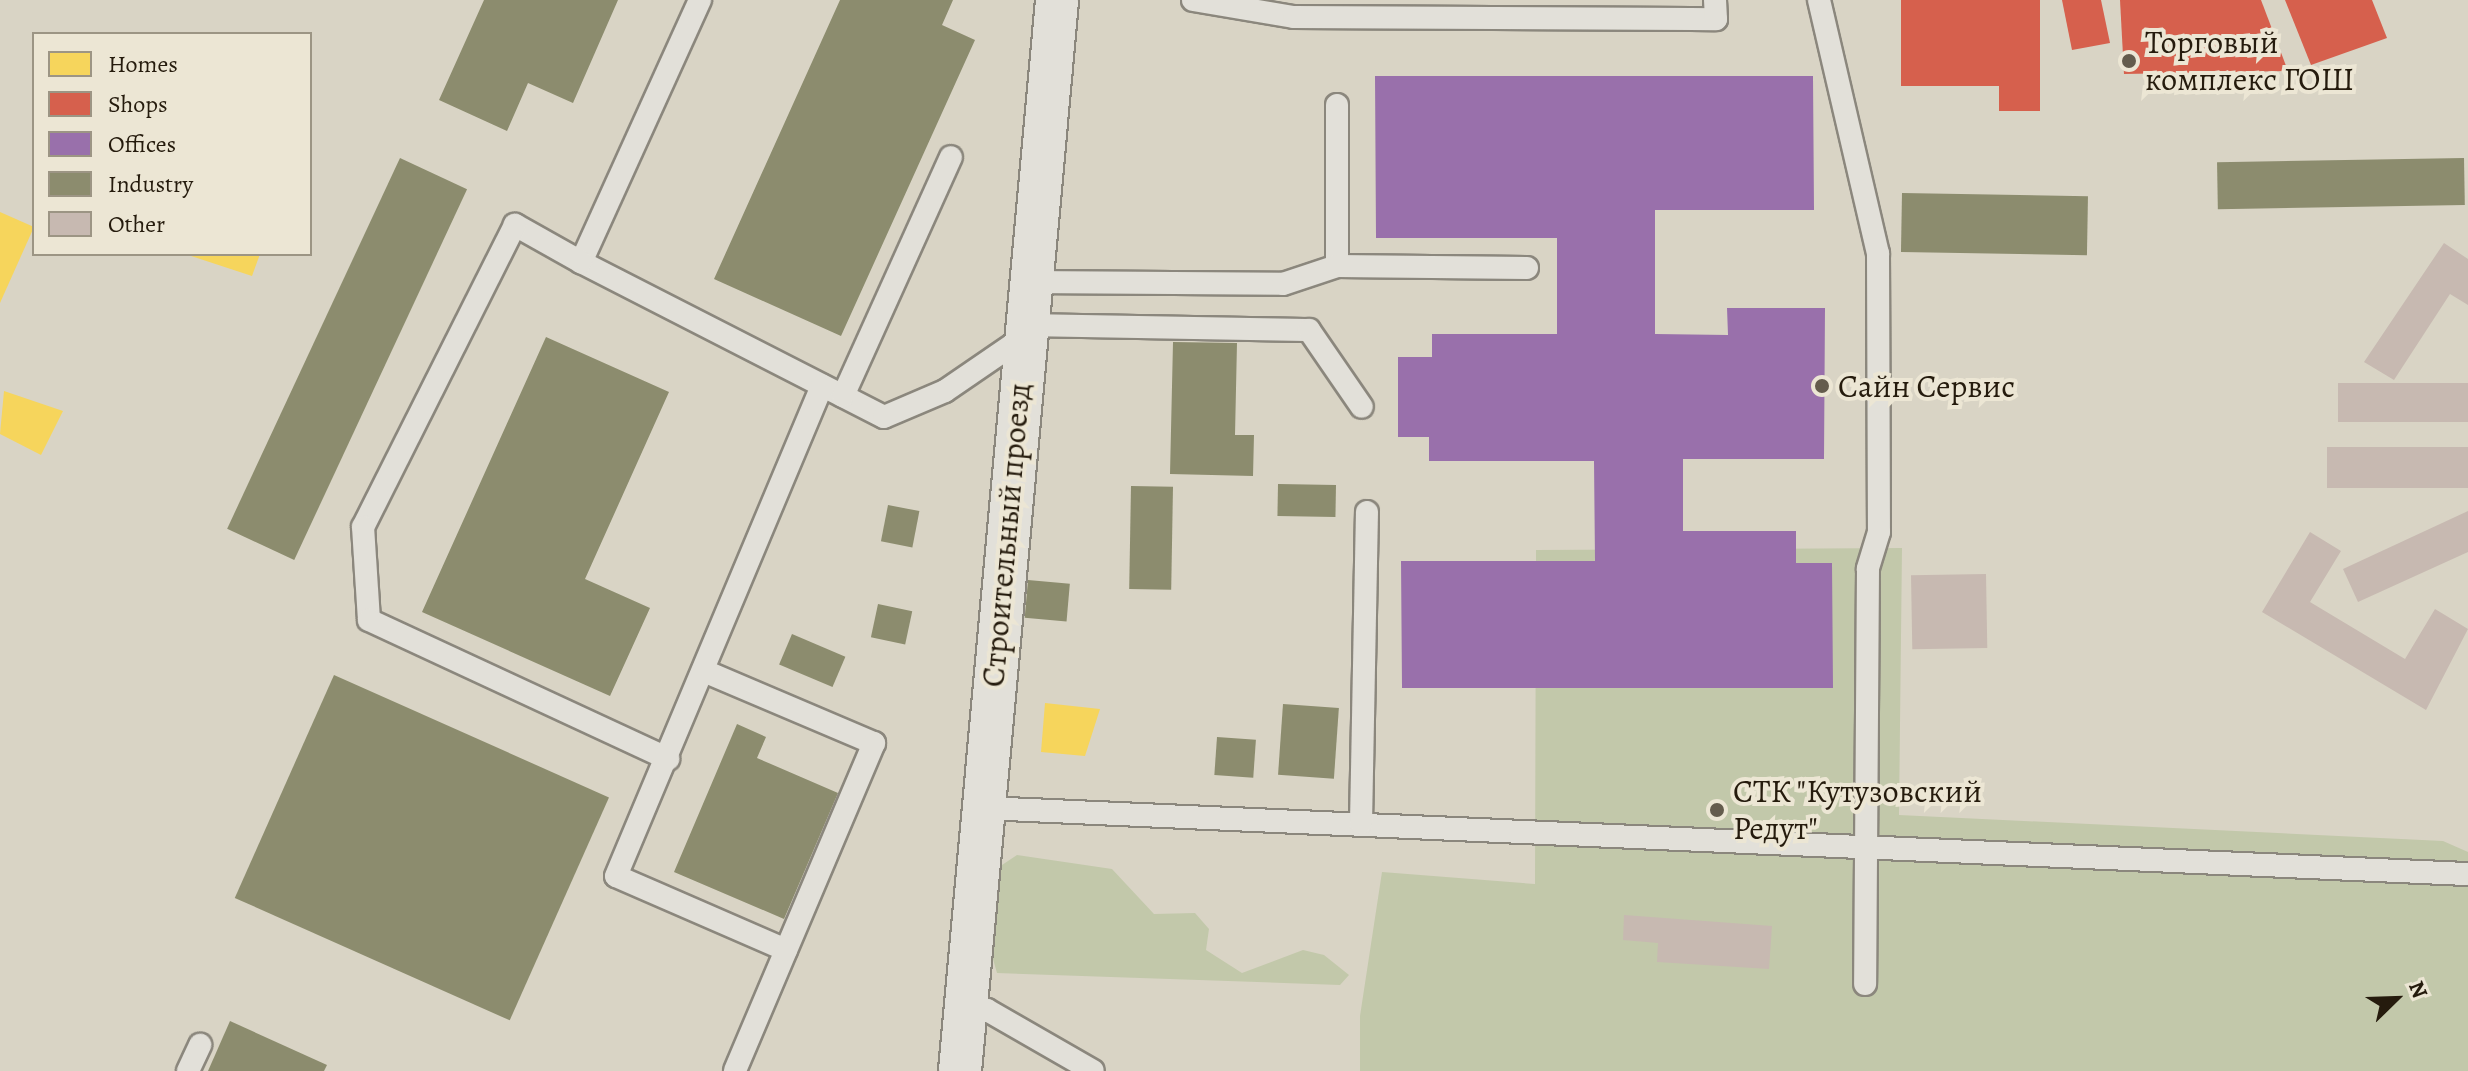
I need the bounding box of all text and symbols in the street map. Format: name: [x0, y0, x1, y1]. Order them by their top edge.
place label: Торговый комплекс ГОШ: [2145, 24, 2354, 99]
legend: [32, 32, 312, 256]
text: Homes: [108, 48, 178, 80]
marker: Торговый комплекс ГОШ: [2120, 52, 2138, 70]
text: Shops: [108, 88, 168, 120]
text: Offices: [108, 128, 176, 160]
text: Industry: [108, 168, 193, 200]
text: Other: [108, 208, 165, 240]
place label: Сайн Сервис: [1838, 367, 2015, 405]
marker: Сайн Сервис: [1813, 377, 1831, 395]
street label: Строительный проезд: [974, 381, 1038, 689]
place label: СТК "Кутузовский Редут": [1733, 773, 1983, 848]
marker: СТК "Кутузовский Редут": [1708, 801, 1726, 819]
north arrow: [2356, 959, 2436, 1039]
text: N: [2401, 976, 2435, 1003]

